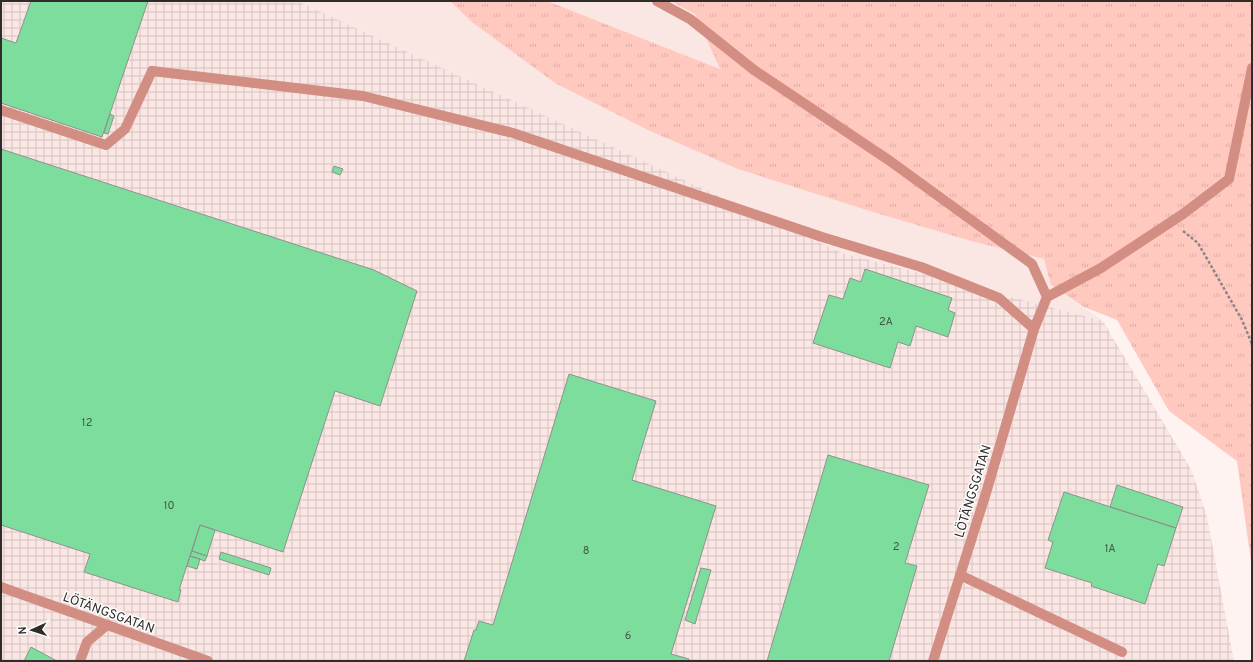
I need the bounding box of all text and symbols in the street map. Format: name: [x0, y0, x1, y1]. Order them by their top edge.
house number: 2A: [879, 315, 893, 329]
house number: 12: [82, 416, 92, 430]
street label: LÖTÄNGSGATAN: [950, 443, 996, 540]
house number: 10: [163, 499, 175, 513]
house number: 2: [893, 540, 899, 554]
house number: 1A: [1104, 542, 1116, 556]
house number: 8: [583, 544, 589, 558]
street label: LÖTÄNGSGATAN: [60, 588, 157, 638]
north arrow: [12, 610, 52, 650]
text: N: [16, 626, 30, 635]
house number: 6: [625, 629, 631, 643]

